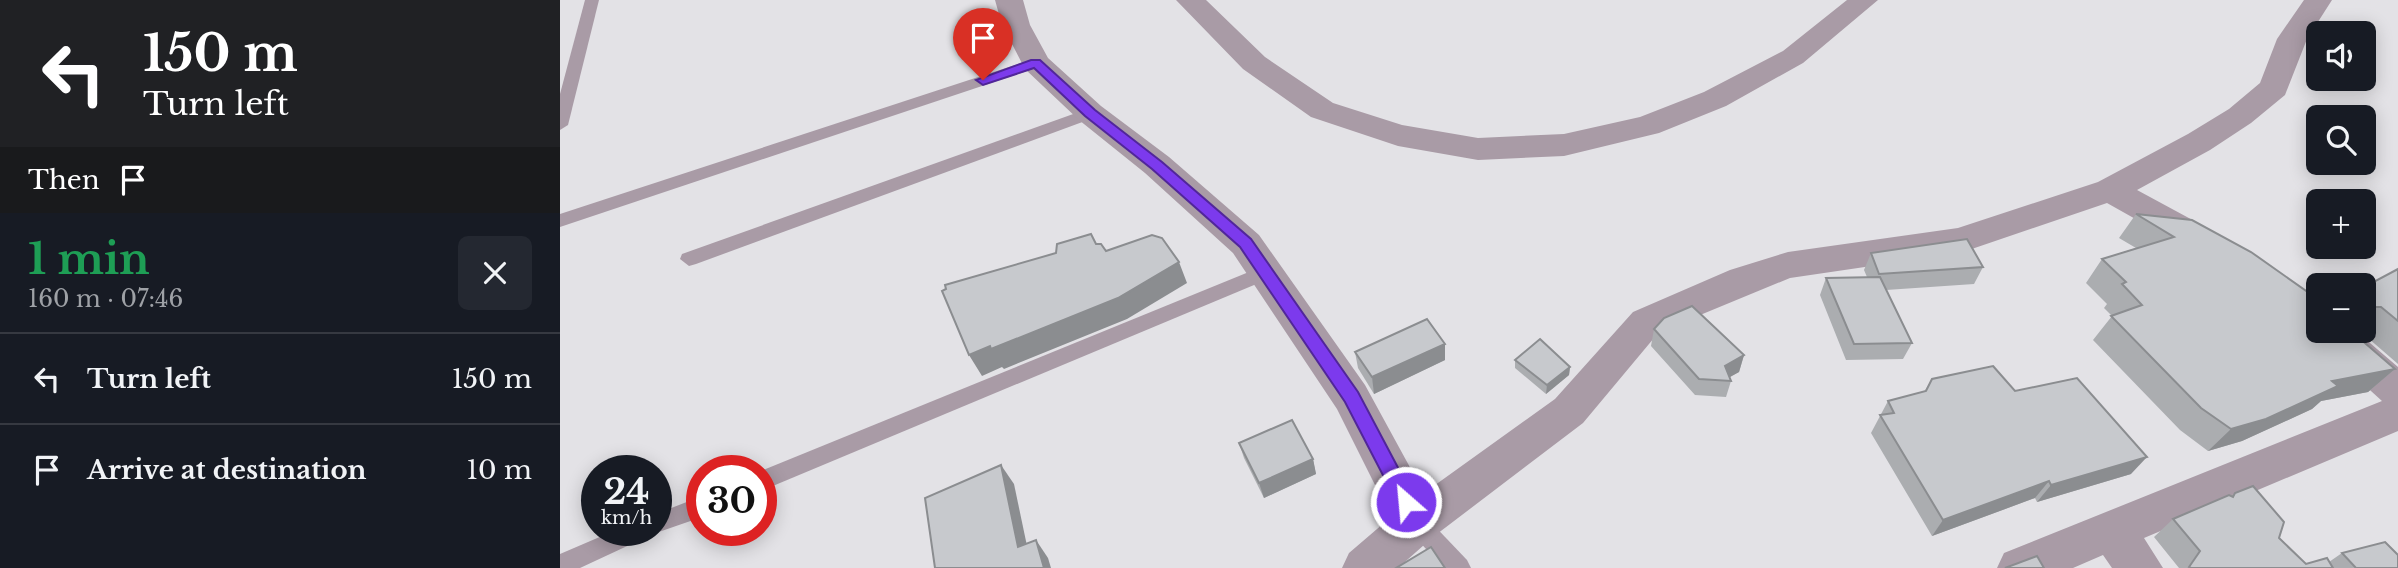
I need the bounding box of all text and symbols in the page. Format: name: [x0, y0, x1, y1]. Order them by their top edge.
pin: [953, 8, 1013, 80]
icon: arrive: [964, 19, 1002, 57]
map controls: [2306, 21, 2376, 343]
button: sound: [2306, 21, 2376, 91]
text: 150 m: [143, 23, 298, 84]
icon: left: [28, 28, 119, 119]
text: Turn left: [143, 84, 289, 124]
button: search: [2306, 105, 2376, 175]
icon: arrive: [114, 161, 152, 199]
text: Then: [28, 164, 100, 196]
button: +: [2306, 189, 2376, 259]
text: 1 min: [28, 233, 150, 285]
button: close: [458, 236, 532, 310]
button: −: [2306, 273, 2376, 343]
text: 160 m · 07:46: [28, 285, 183, 313]
icon: left: [28, 360, 66, 398]
text: Turn left: [87, 363, 211, 395]
text: 150 m: [452, 363, 532, 395]
icon: arrive: [28, 451, 66, 489]
text: Arrive at destination: [87, 454, 367, 486]
text: 10 m: [466, 454, 532, 486]
speed limit sign: 30: [686, 455, 777, 546]
position arrow: [1369, 465, 1443, 539]
text: 24: [603, 470, 650, 513]
text: km/h: [601, 507, 652, 529]

